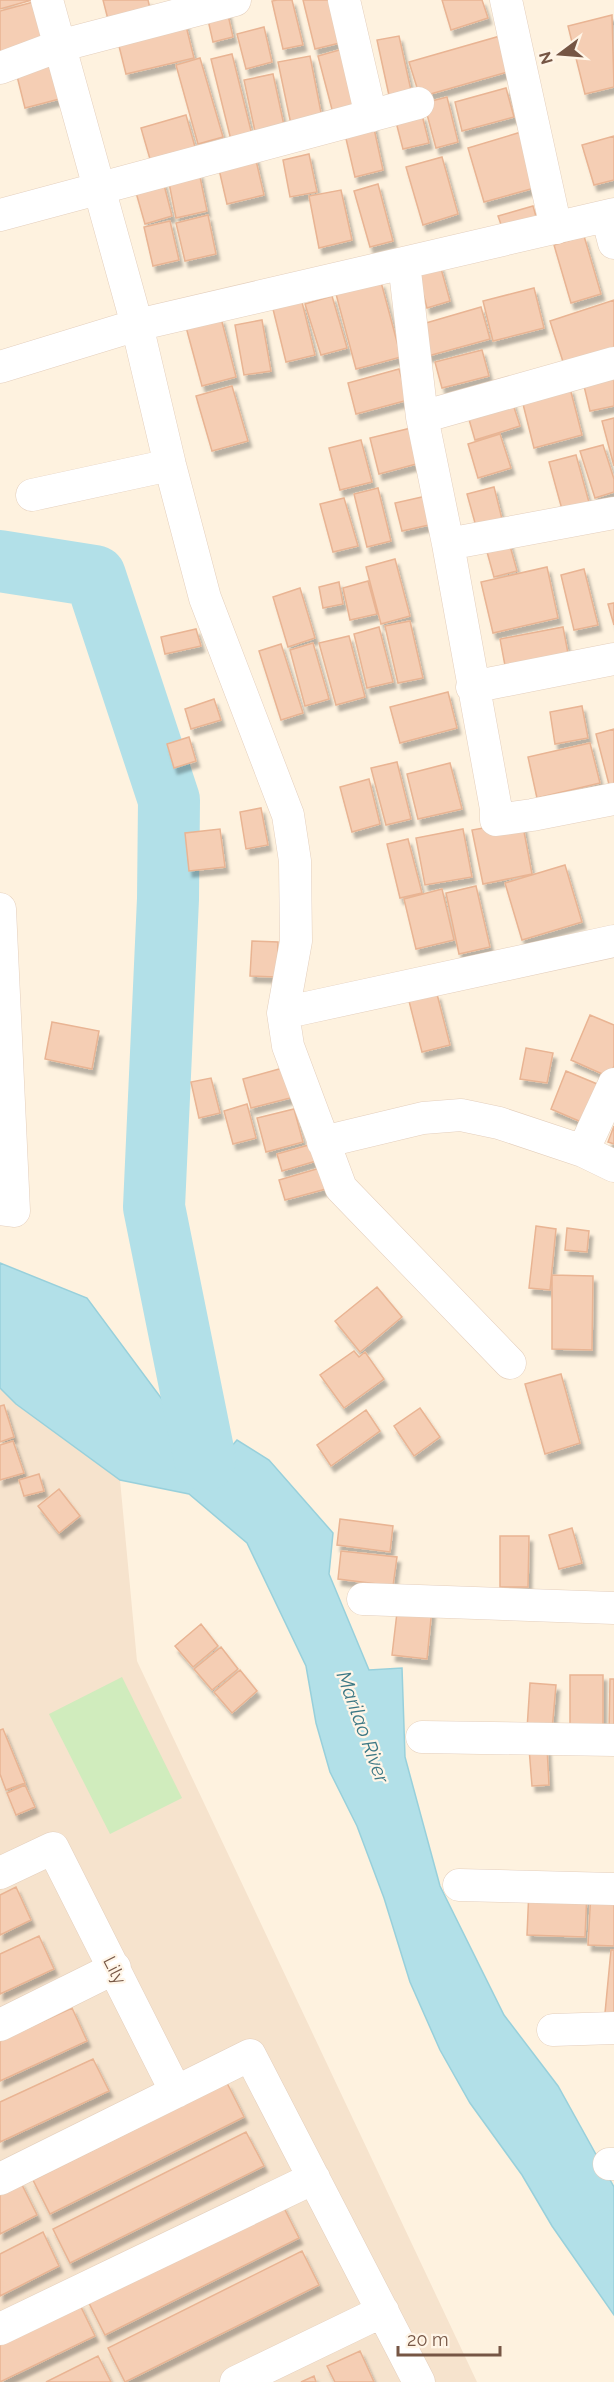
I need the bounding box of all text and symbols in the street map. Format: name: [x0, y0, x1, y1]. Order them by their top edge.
north arrow: [530, 24, 590, 84]
text: N: [535, 50, 557, 66]
water label: Marilao River: [332, 1668, 395, 1787]
street label: Lily: [99, 1952, 131, 1988]
scale bar: [398, 2319, 500, 2357]
text: 20 m: [407, 2329, 449, 2350]

